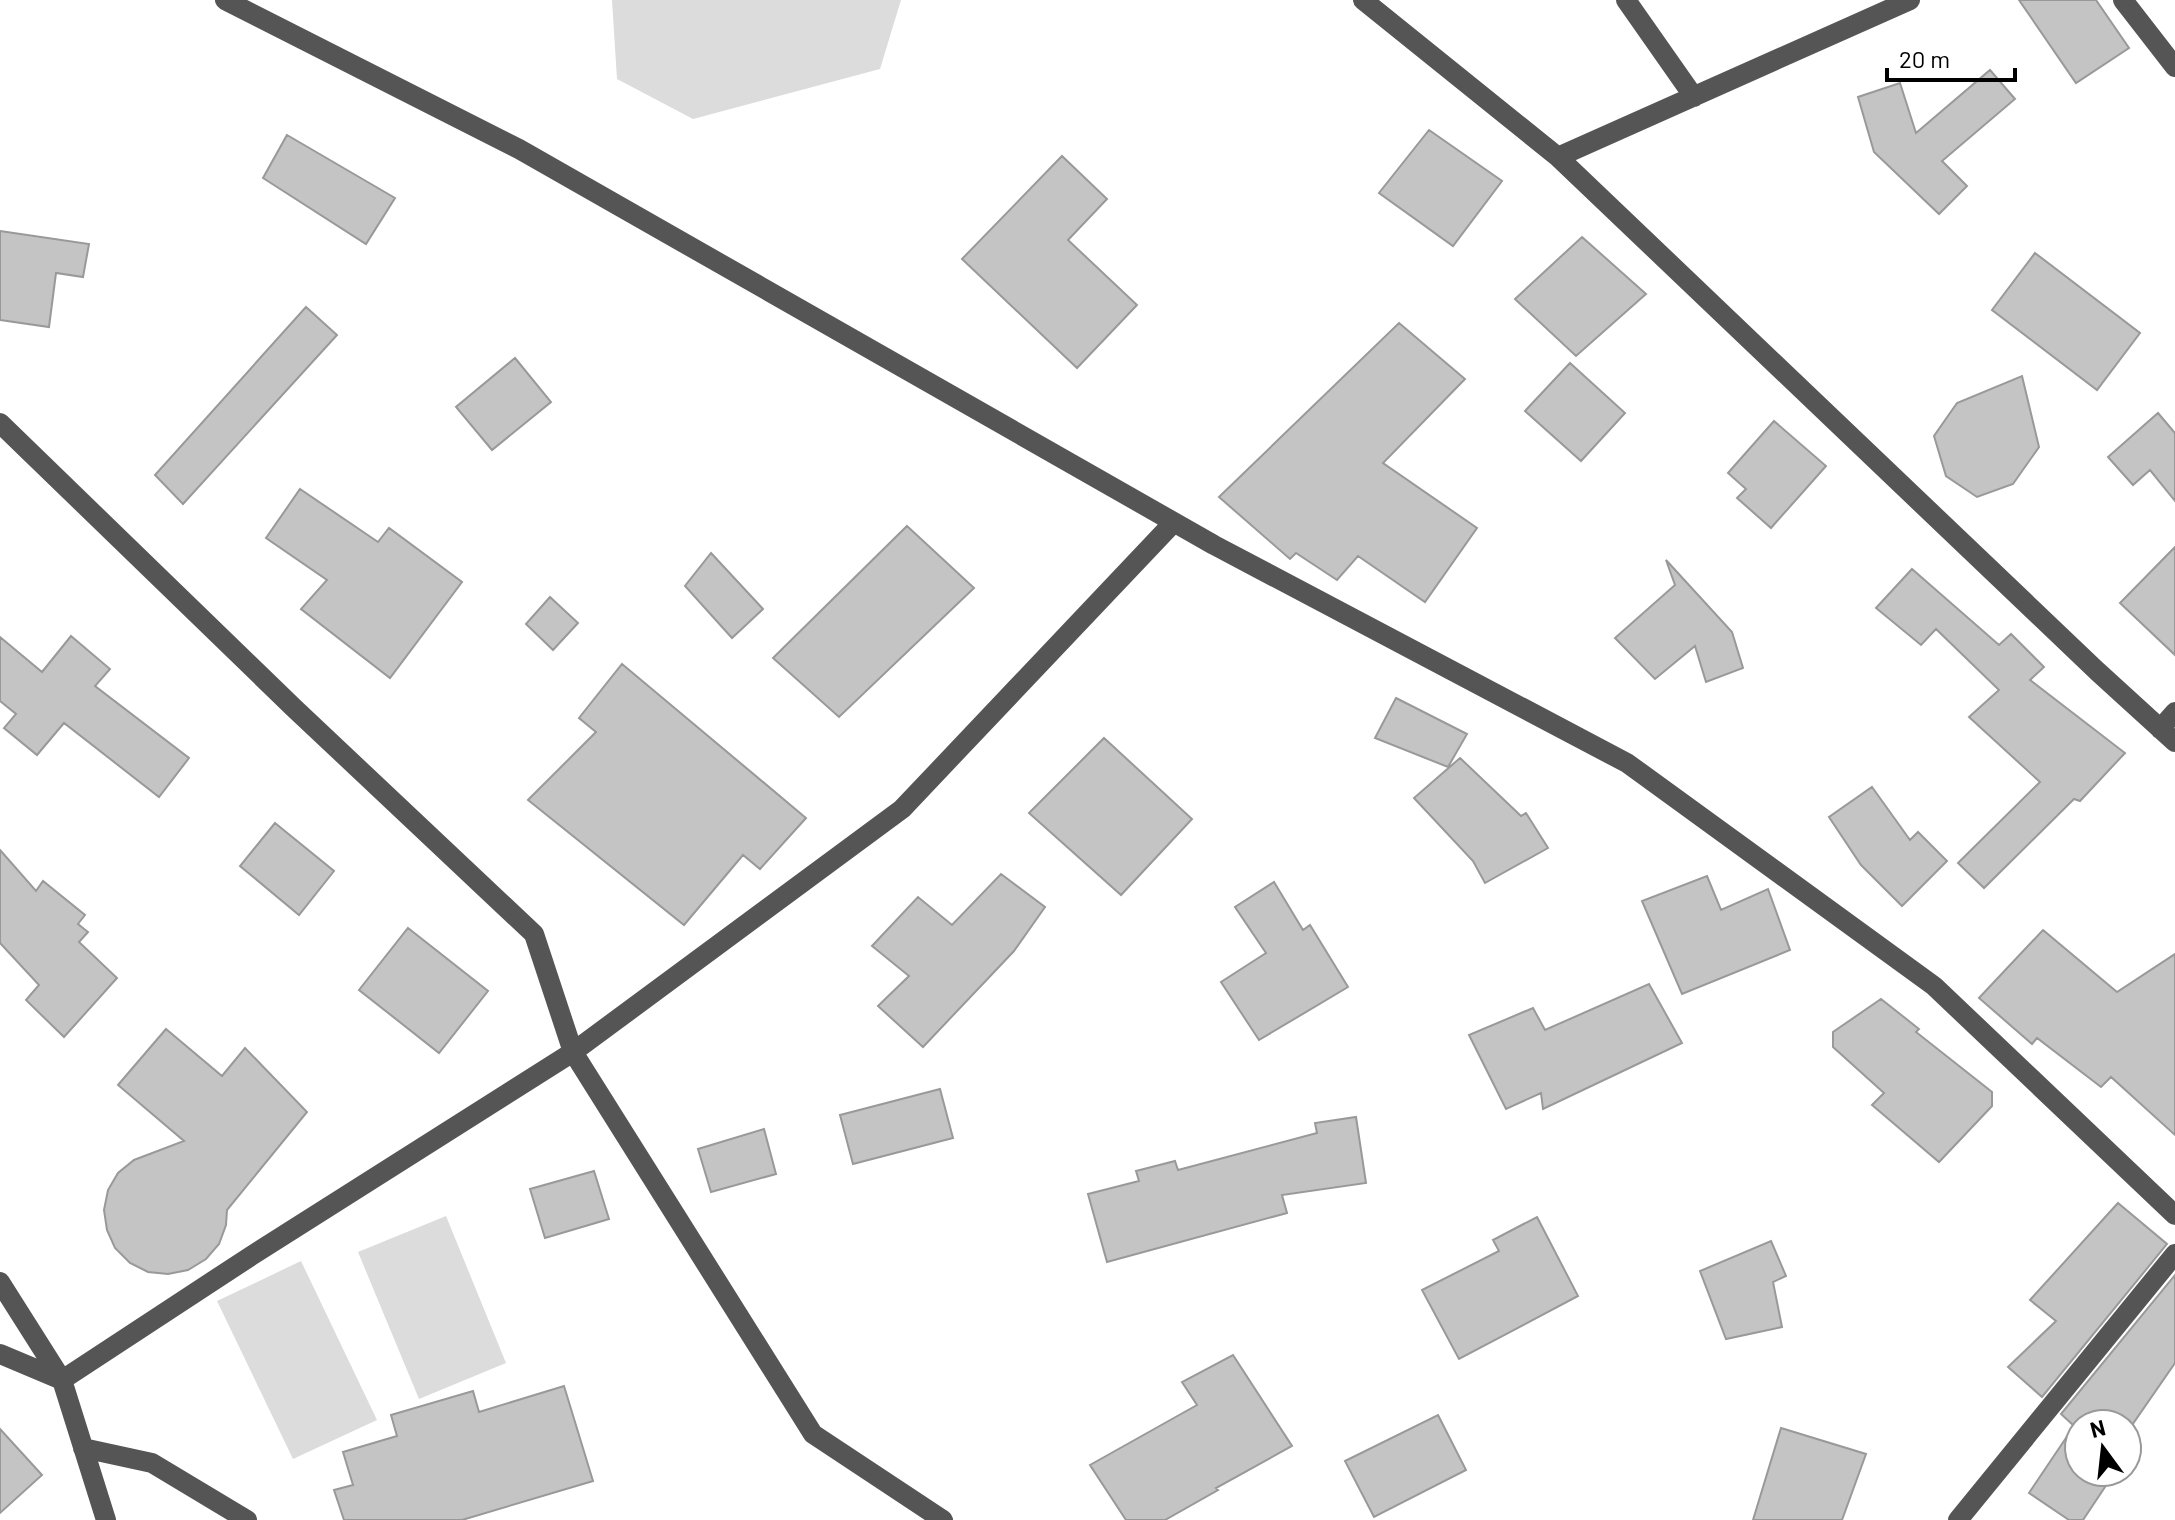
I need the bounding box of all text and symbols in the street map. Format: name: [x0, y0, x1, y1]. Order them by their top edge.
scale bar: [1887, 32, 2015, 82]
text: 20 m: [1899, 44, 1950, 73]
north arrow: [2063, 1408, 2143, 1488]
text: N: [2087, 1413, 2108, 1442]

